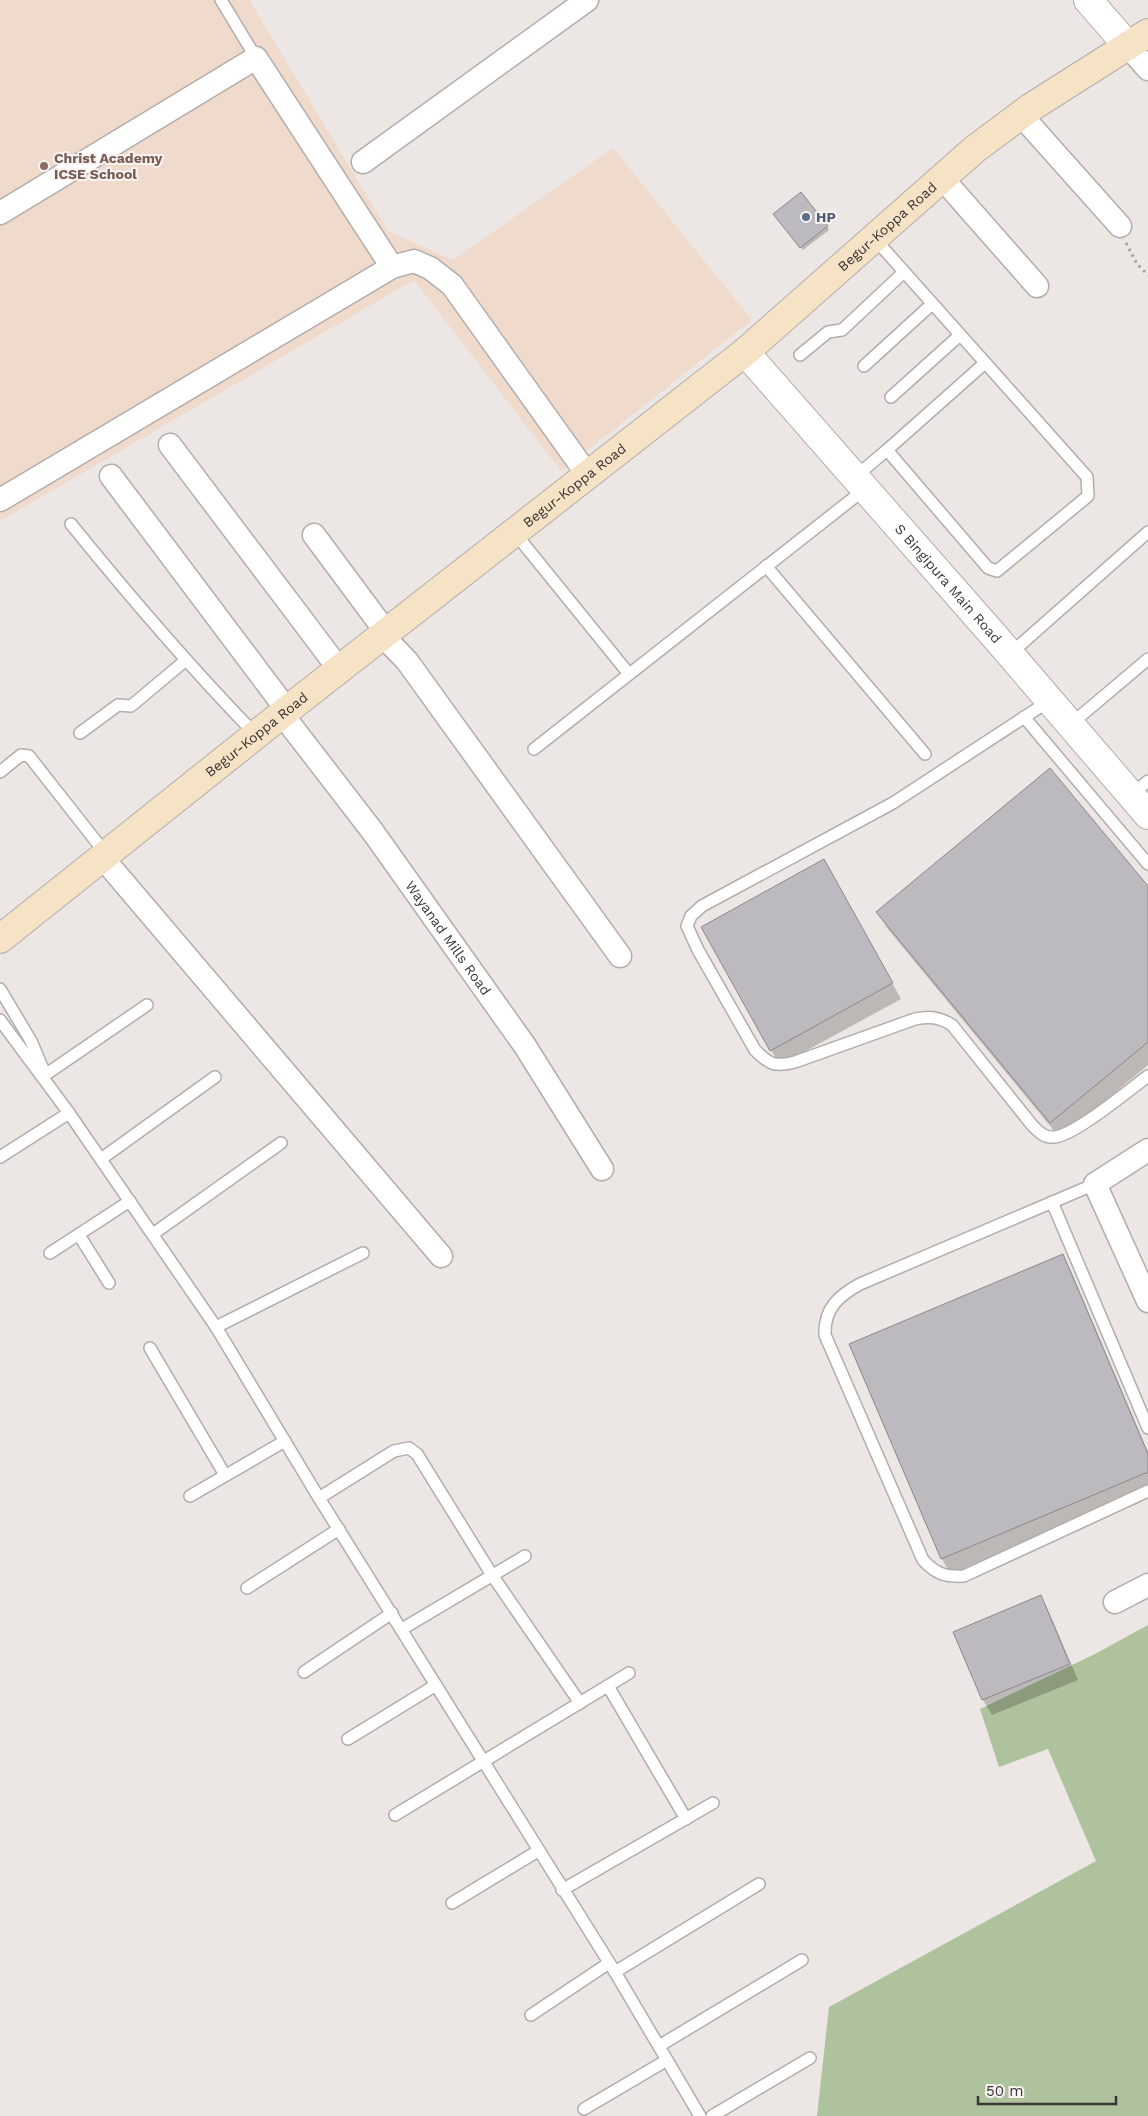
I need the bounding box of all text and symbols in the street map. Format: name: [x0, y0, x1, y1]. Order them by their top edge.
place label: Christ Academy ICSE School: [54, 150, 163, 182]
marker: Christ Academy ICSE School: [38, 160, 50, 172]
street label: Begur-Koppa Road: [834, 179, 940, 274]
place label: HP: [816, 209, 836, 225]
marker: HP: [800, 211, 812, 223]
street label: Begur-Koppa Road: [520, 440, 629, 531]
street label: S Bingipura Main Road: [892, 521, 1005, 646]
street label: Begur-Koppa Road: [202, 689, 311, 780]
street label: Wayanad Mills Road: [402, 878, 494, 998]
scale bar: [978, 2074, 1116, 2106]
text: 50 m: [986, 2082, 1023, 2100]

